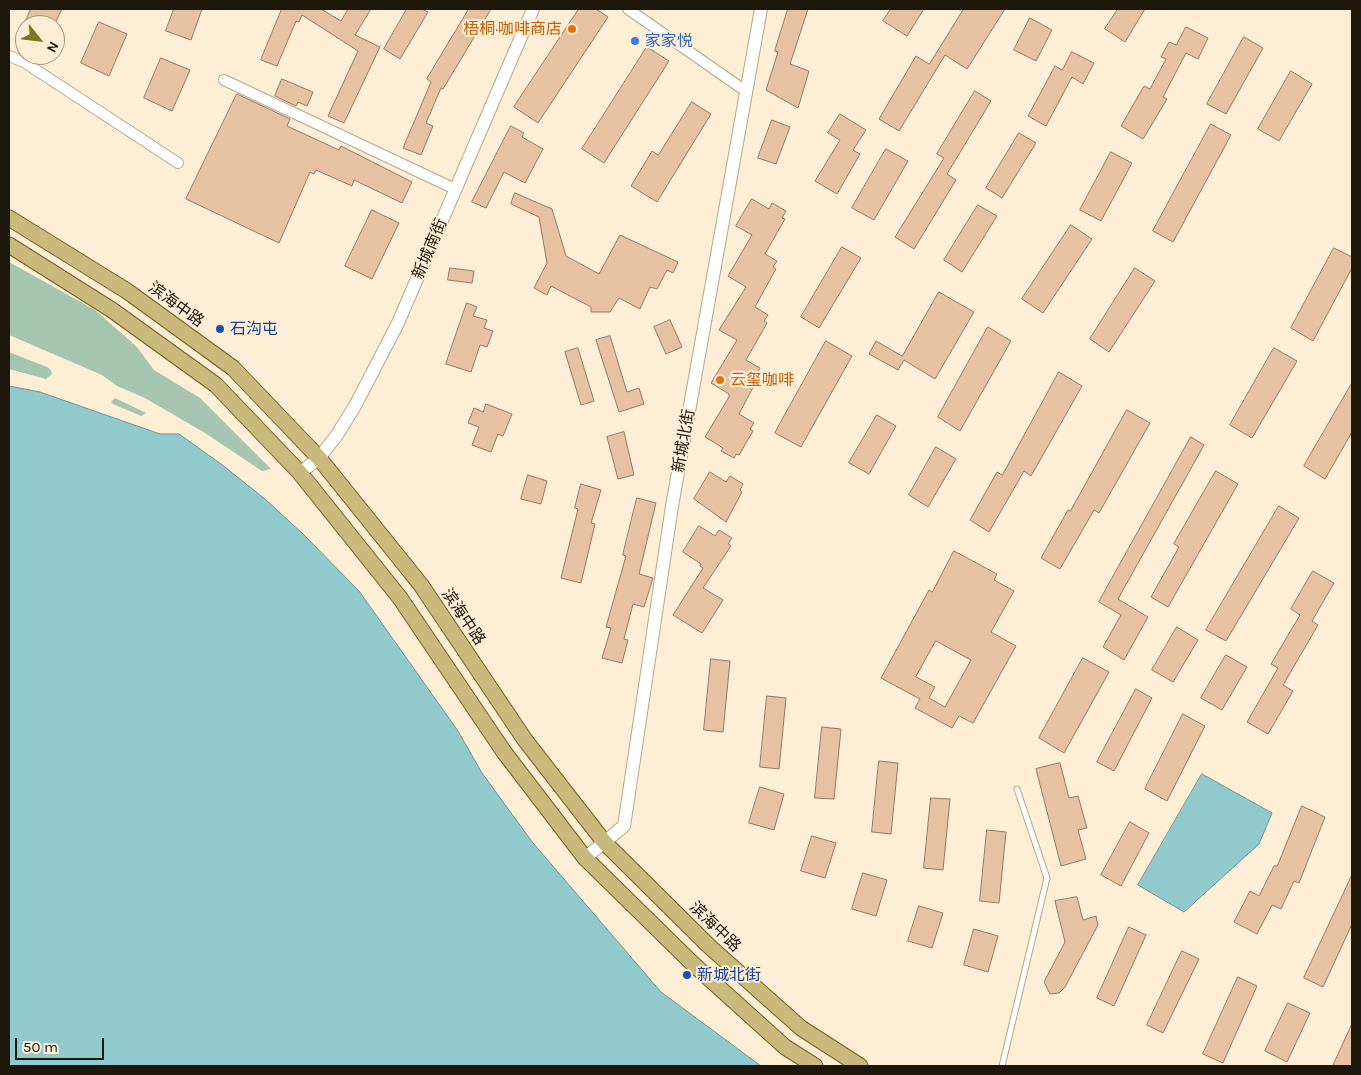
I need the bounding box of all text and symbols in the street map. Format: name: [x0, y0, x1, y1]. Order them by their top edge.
north arrow: [15, 15, 65, 65]
place label: 梧桐·咖啡商店: [463, 19, 562, 39]
marker: 梧桐·咖啡商店: [566, 23, 578, 35]
place label: 家家悦: [645, 31, 693, 51]
marker: 家家悦: [629, 35, 641, 47]
text: N: [43, 39, 63, 56]
street label: 新城南街: [409, 216, 451, 282]
street label: 滨海中路: [144, 278, 208, 332]
place label: 石沟屯: [230, 319, 278, 339]
marker: 石沟屯: [214, 323, 226, 335]
place label: 云玺咖啡: [730, 370, 794, 390]
marker: 云玺咖啡: [714, 374, 726, 386]
street label: 新城北街: [669, 408, 699, 474]
street label: 滨海中路: [437, 585, 489, 649]
street label: 滨海中路: [685, 898, 745, 956]
place label: 新城北街: [697, 965, 761, 985]
marker: 新城北街: [681, 969, 693, 981]
scale bar: [18, 1028, 106, 1060]
text: 50 m: [23, 1038, 58, 1056]

